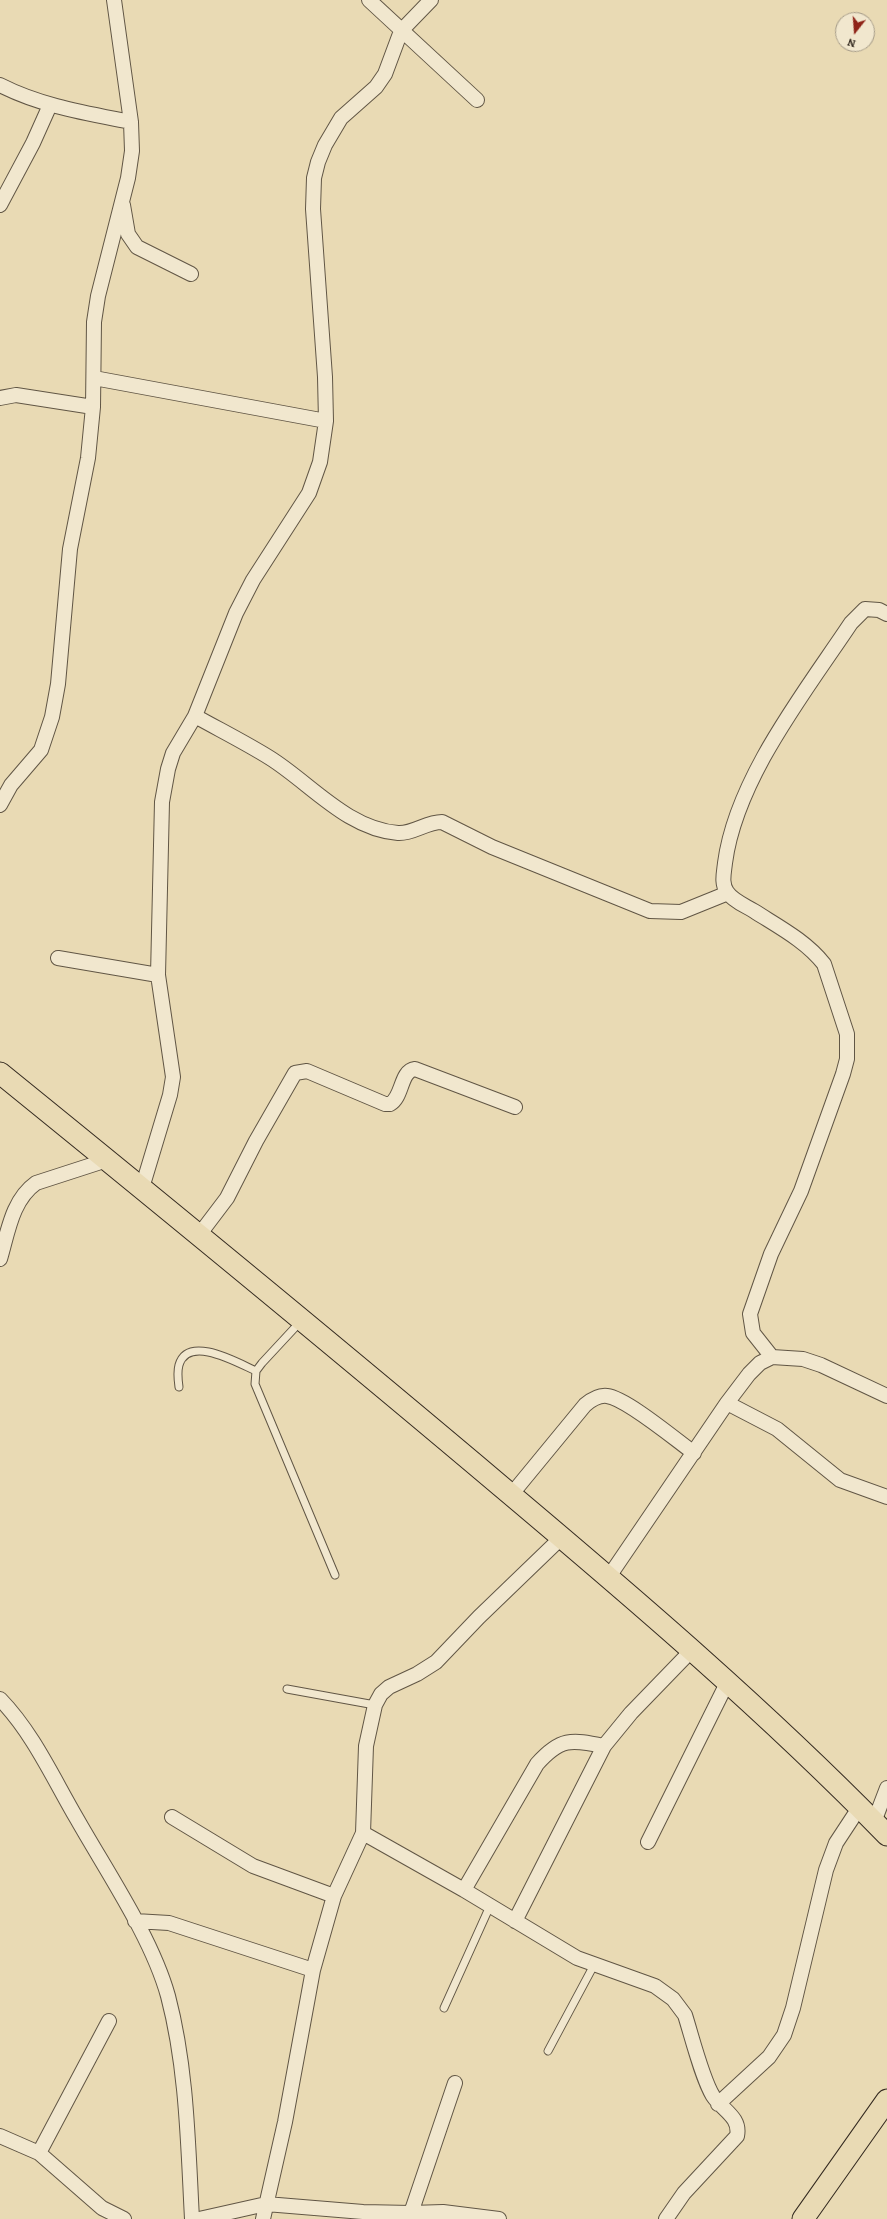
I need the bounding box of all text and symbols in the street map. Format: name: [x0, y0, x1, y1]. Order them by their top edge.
north arrow: [835, 12, 875, 52]
text: N: [846, 35, 858, 51]

